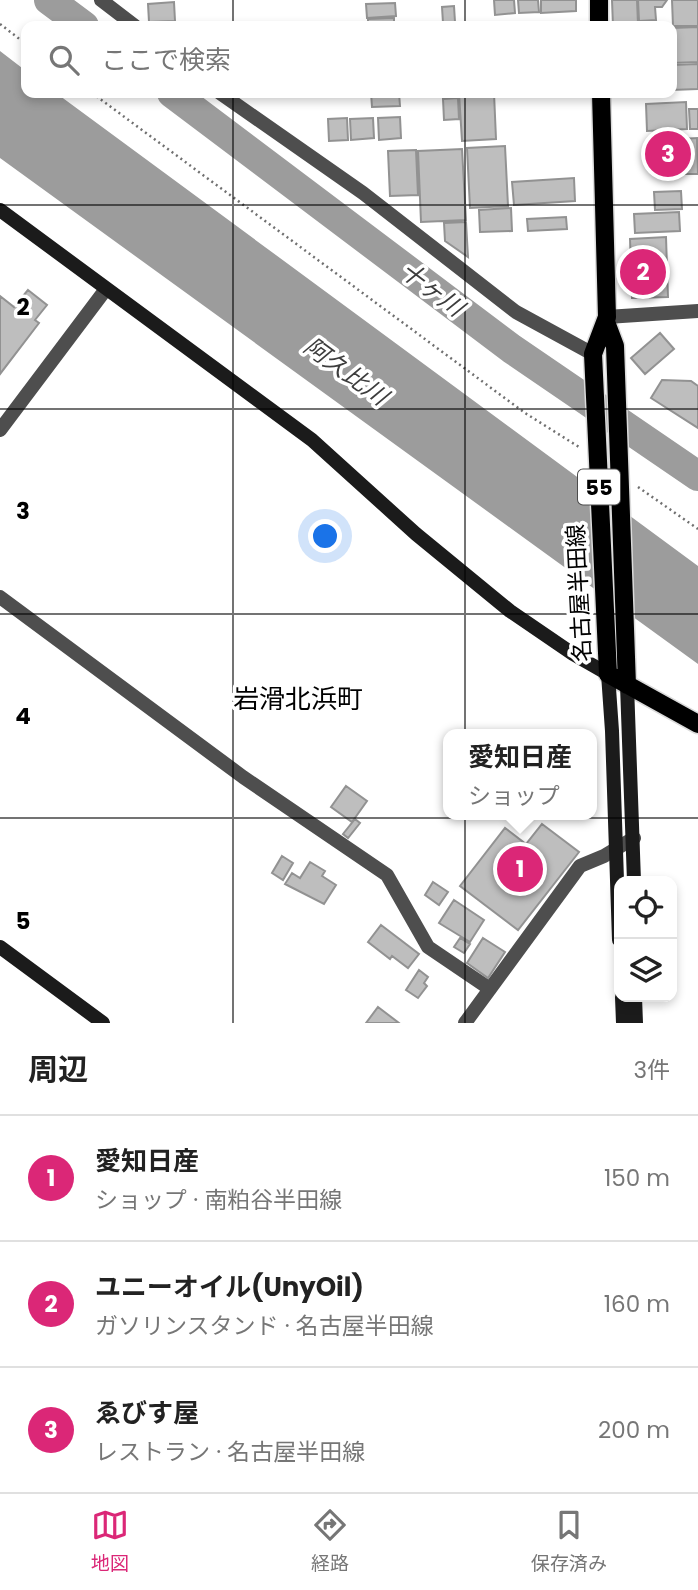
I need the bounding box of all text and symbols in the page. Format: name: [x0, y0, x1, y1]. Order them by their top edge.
search box: [21, 21, 677, 98]
icon: search: [45, 41, 83, 79]
text: ここで検索: [101, 42, 231, 78]
pin: 3: [645, 128, 691, 180]
pin: 2: [620, 246, 666, 298]
water label: 十ヶ川: [393, 254, 473, 326]
text: 2: [16, 291, 30, 323]
water label: 阿久比川: [297, 329, 397, 414]
road number: 55: [578, 470, 620, 504]
text: 3: [16, 495, 30, 527]
your location: [308, 519, 342, 553]
street label: 名古屋半田線: [559, 523, 599, 663]
district label: 岩滑北浜町: [233, 681, 363, 717]
text: 4: [15, 700, 31, 732]
popup: [443, 729, 597, 820]
text: 愛知日産: [468, 739, 572, 775]
text: ショップ: [468, 780, 560, 812]
pin: 1: [497, 843, 543, 895]
map controls: [614, 876, 677, 1002]
button: locate: [614, 876, 677, 939]
text: 5: [16, 905, 30, 937]
button: layers: [614, 939, 677, 1002]
text: 周辺: [28, 1048, 88, 1091]
text: 3件: [633, 1054, 670, 1086]
text: 愛知日産: [95, 1143, 199, 1179]
text: 1: [47, 1162, 55, 1194]
text: 150 m: [604, 1162, 670, 1194]
text: ショップ · 南粕谷半田線: [95, 1184, 342, 1216]
text: ユニーオイル(UnyOil): [95, 1269, 364, 1305]
text: 2: [44, 1288, 58, 1320]
text: 160 m: [604, 1288, 670, 1320]
text: ガソリンスタンド · 名古屋半田線: [95, 1310, 434, 1342]
text: ゑびす屋: [95, 1395, 199, 1431]
text: 3: [44, 1414, 58, 1446]
text: 200 m: [598, 1414, 670, 1446]
text: レストラン · 名古屋半田線: [95, 1436, 365, 1468]
tab: 地図: [91, 1506, 129, 1578]
tab: 経路: [311, 1506, 349, 1578]
tab: 保存済み: [531, 1506, 607, 1578]

